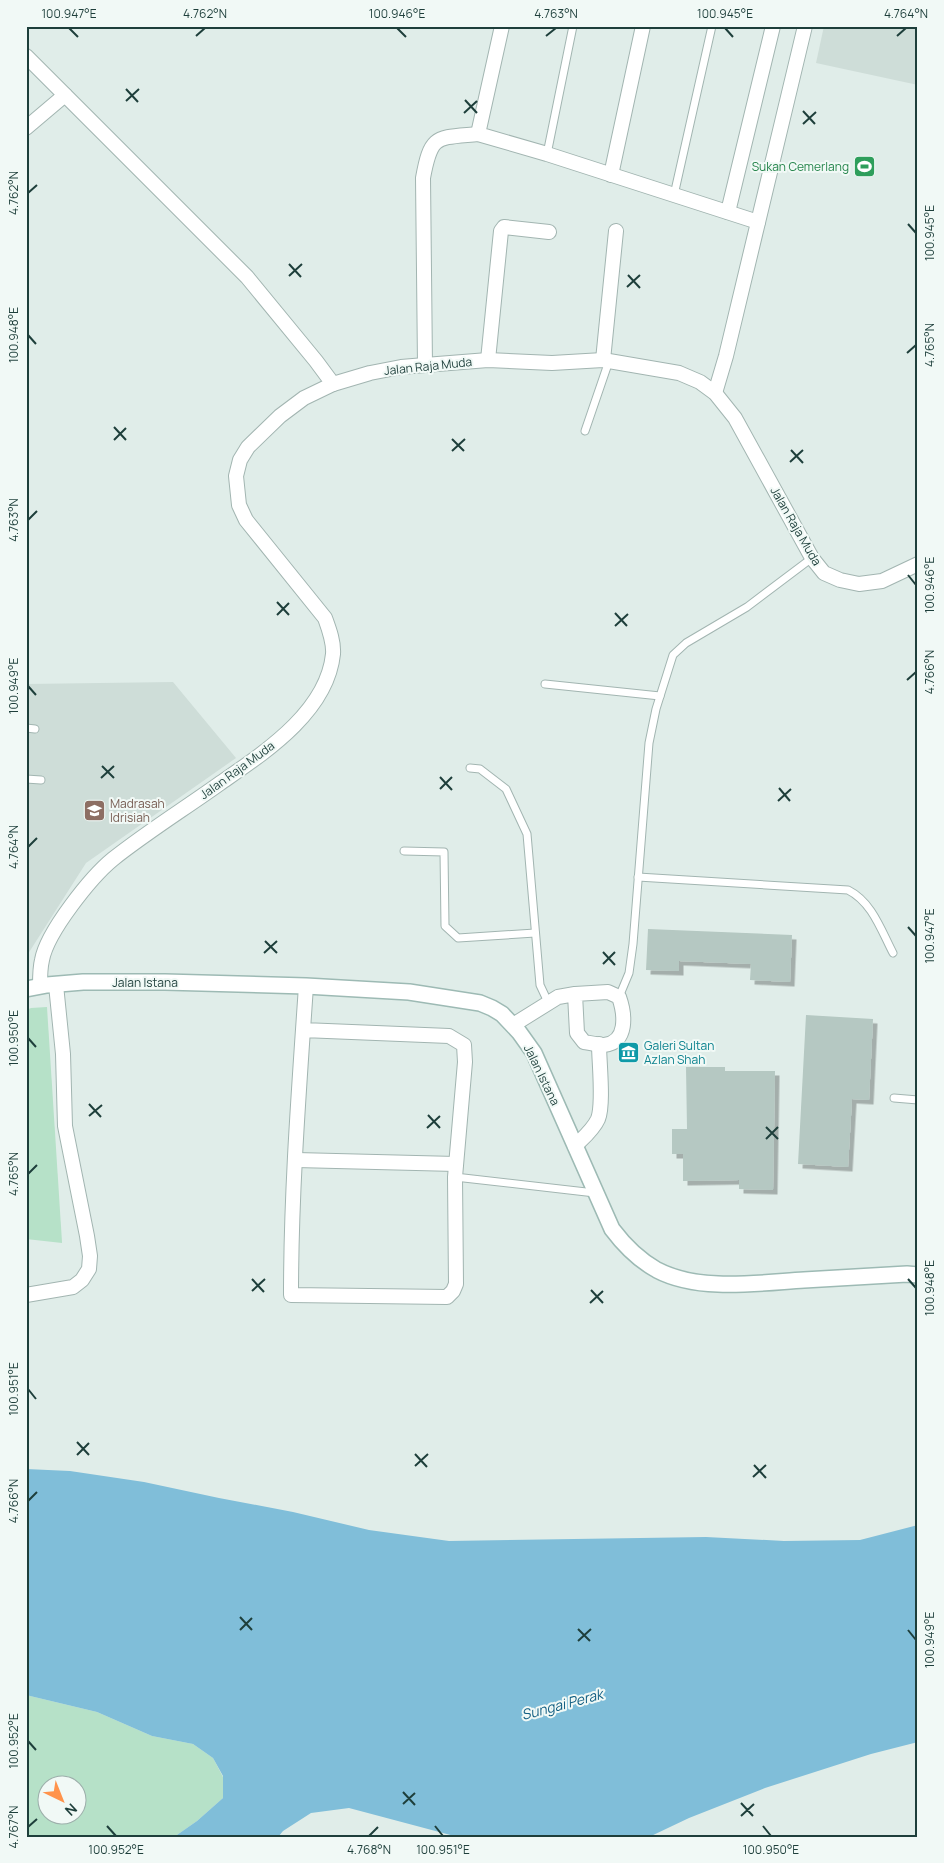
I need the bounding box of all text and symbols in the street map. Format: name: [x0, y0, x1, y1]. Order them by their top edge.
text: 100.947°E: [41, 5, 97, 22]
text: 4.762°N: [183, 5, 227, 22]
text: 100.946°E: [369, 5, 425, 22]
text: 4.763°N: [534, 5, 578, 22]
text: 100.945°E: [697, 5, 753, 22]
text: 4.764°N: [884, 5, 928, 22]
sports icon: Sukan Cemerlang: [853, 154, 877, 178]
place label: Sukan Cemerlang: [752, 158, 849, 175]
text: 4.762°N: [5, 171, 22, 215]
text: 100.945°E: [921, 205, 938, 261]
text: 100.948°E: [5, 307, 22, 363]
text: 4.765°N: [921, 323, 938, 367]
street label: Jalan Raja Muda: [383, 353, 473, 379]
street label: Jalan Raja Muda: [767, 483, 825, 569]
text: 4.763°N: [5, 498, 22, 542]
text: 100.946°E: [921, 557, 938, 613]
text: 4.766°N: [921, 650, 938, 694]
text: 100.949°E: [5, 658, 22, 714]
street label: Jalan Raja Muda: [196, 737, 278, 803]
place label: Madrasah Idrisiah: [110, 795, 165, 826]
school or university icon: Madrasah Idrisiah: [82, 798, 106, 822]
text: 4.764°N: [5, 825, 22, 869]
text: 100.947°E: [921, 908, 938, 964]
street label: Jalan Istana: [112, 974, 178, 991]
text: 100.950°E: [5, 1010, 22, 1066]
place label: Galeri Sultan Azlan Shah: [644, 1037, 714, 1068]
museum icon: Galeri Sultan Azlan Shah: [616, 1040, 640, 1064]
street label: Jalan Istana: [520, 1042, 564, 1108]
text: 4.765°N: [5, 1152, 22, 1196]
text: 100.948°E: [921, 1260, 938, 1316]
text: 100.951°E: [5, 1362, 22, 1416]
text: 4.766°N: [5, 1479, 22, 1523]
text: 100.949°E: [921, 1612, 938, 1668]
water label: Sungai Perak: [519, 1683, 607, 1724]
text: 100.952°E: [5, 1713, 22, 1769]
north arrow: [38, 1776, 88, 1826]
text: N: [61, 1799, 81, 1820]
text: 4.767°N: [5, 1806, 22, 1848]
text: 100.952°E: [88, 1841, 144, 1858]
text: 4.768°N: [347, 1841, 391, 1858]
text: 100.951°E: [416, 1841, 470, 1858]
text: 100.950°E: [743, 1841, 799, 1858]

